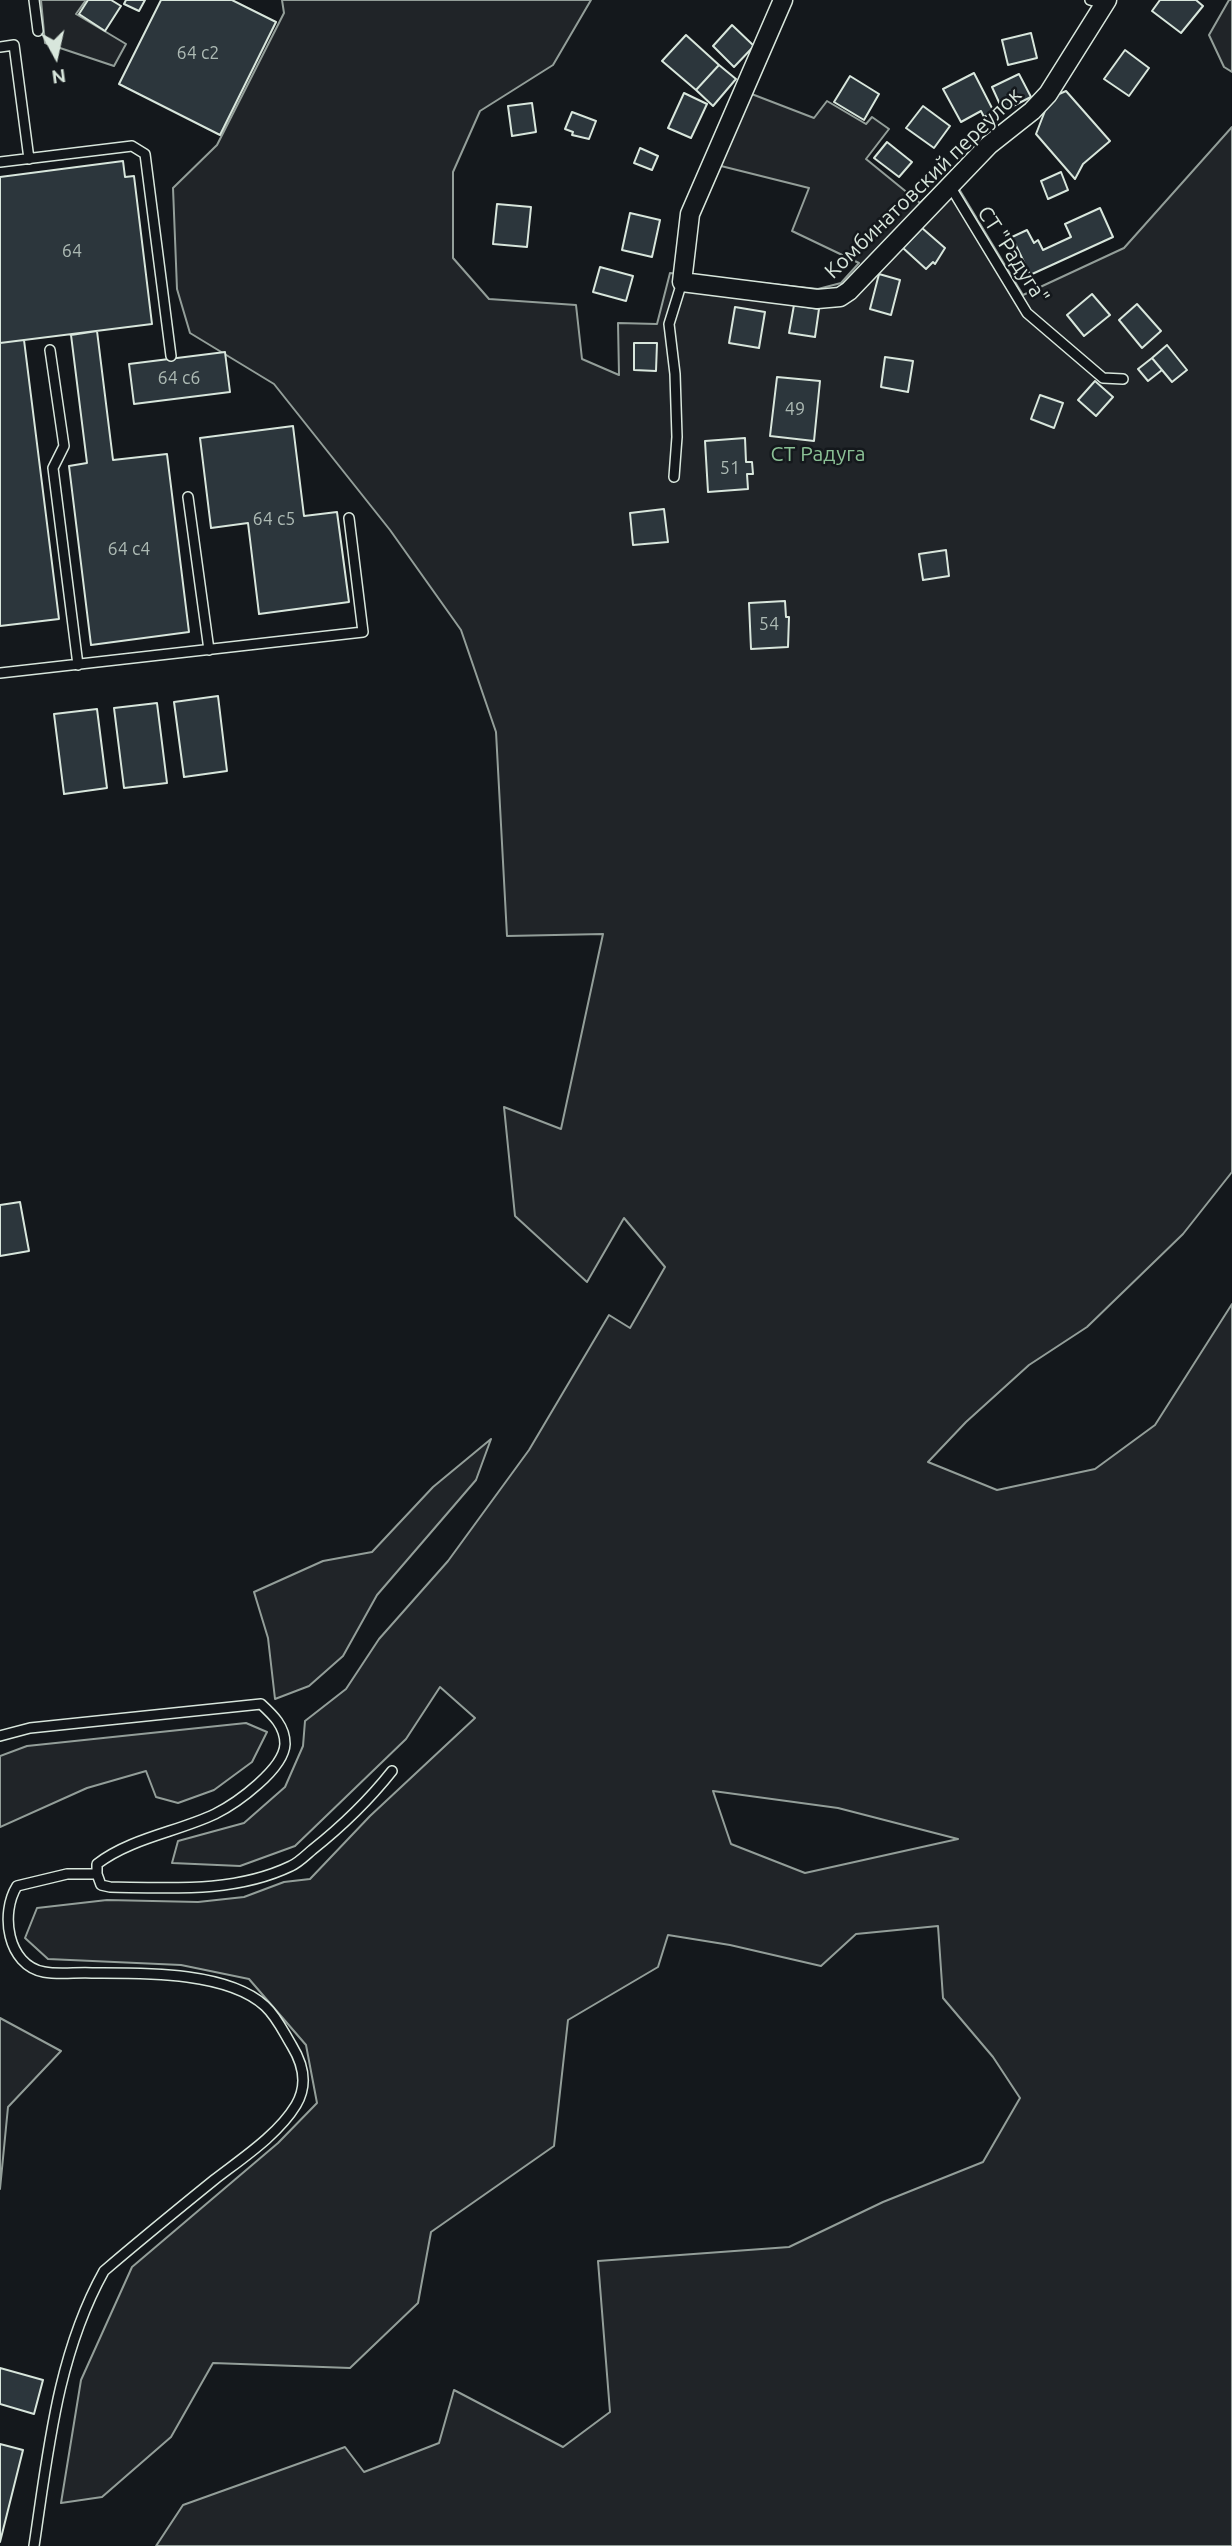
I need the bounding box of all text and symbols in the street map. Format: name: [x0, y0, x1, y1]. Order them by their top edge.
north arrow: [21, 21, 91, 91]
house number: 64 с2: [177, 42, 219, 64]
text: N: [50, 65, 67, 89]
street label: Комбинатовский переулок: [819, 82, 1027, 284]
street label: СТ "Радуга": [972, 201, 1054, 309]
house number: 64: [62, 240, 82, 262]
house number: 64 с6: [158, 367, 200, 389]
house number: 49: [785, 398, 805, 420]
park label: СТ Радуга: [770, 441, 866, 467]
house number: 51: [720, 457, 740, 479]
house number: 64 с5: [253, 508, 295, 530]
house number: 64 с4: [108, 538, 150, 560]
house number: 54: [759, 613, 779, 635]

